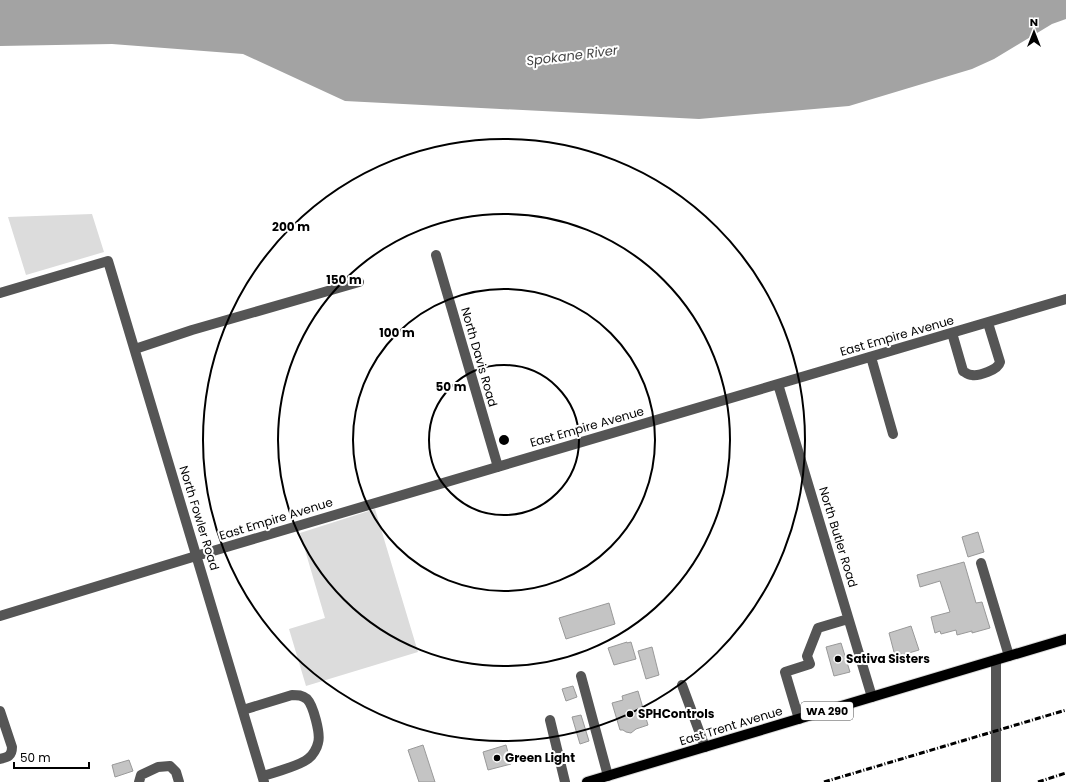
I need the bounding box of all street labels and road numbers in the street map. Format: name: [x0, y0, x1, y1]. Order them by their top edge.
street label: North Davis Road: [457, 305, 502, 409]
street label: East Empire Avenue: [838, 311, 956, 360]
street label: East Empire Avenue: [528, 402, 646, 451]
street label: North Fowler Road: [175, 463, 223, 572]
street label: North Butler Road: [815, 484, 862, 589]
street label: East Empire Avenue: [217, 493, 335, 544]
street label: East Trent Avenue: [677, 702, 784, 749]
road number: WA 290: [801, 702, 853, 720]

